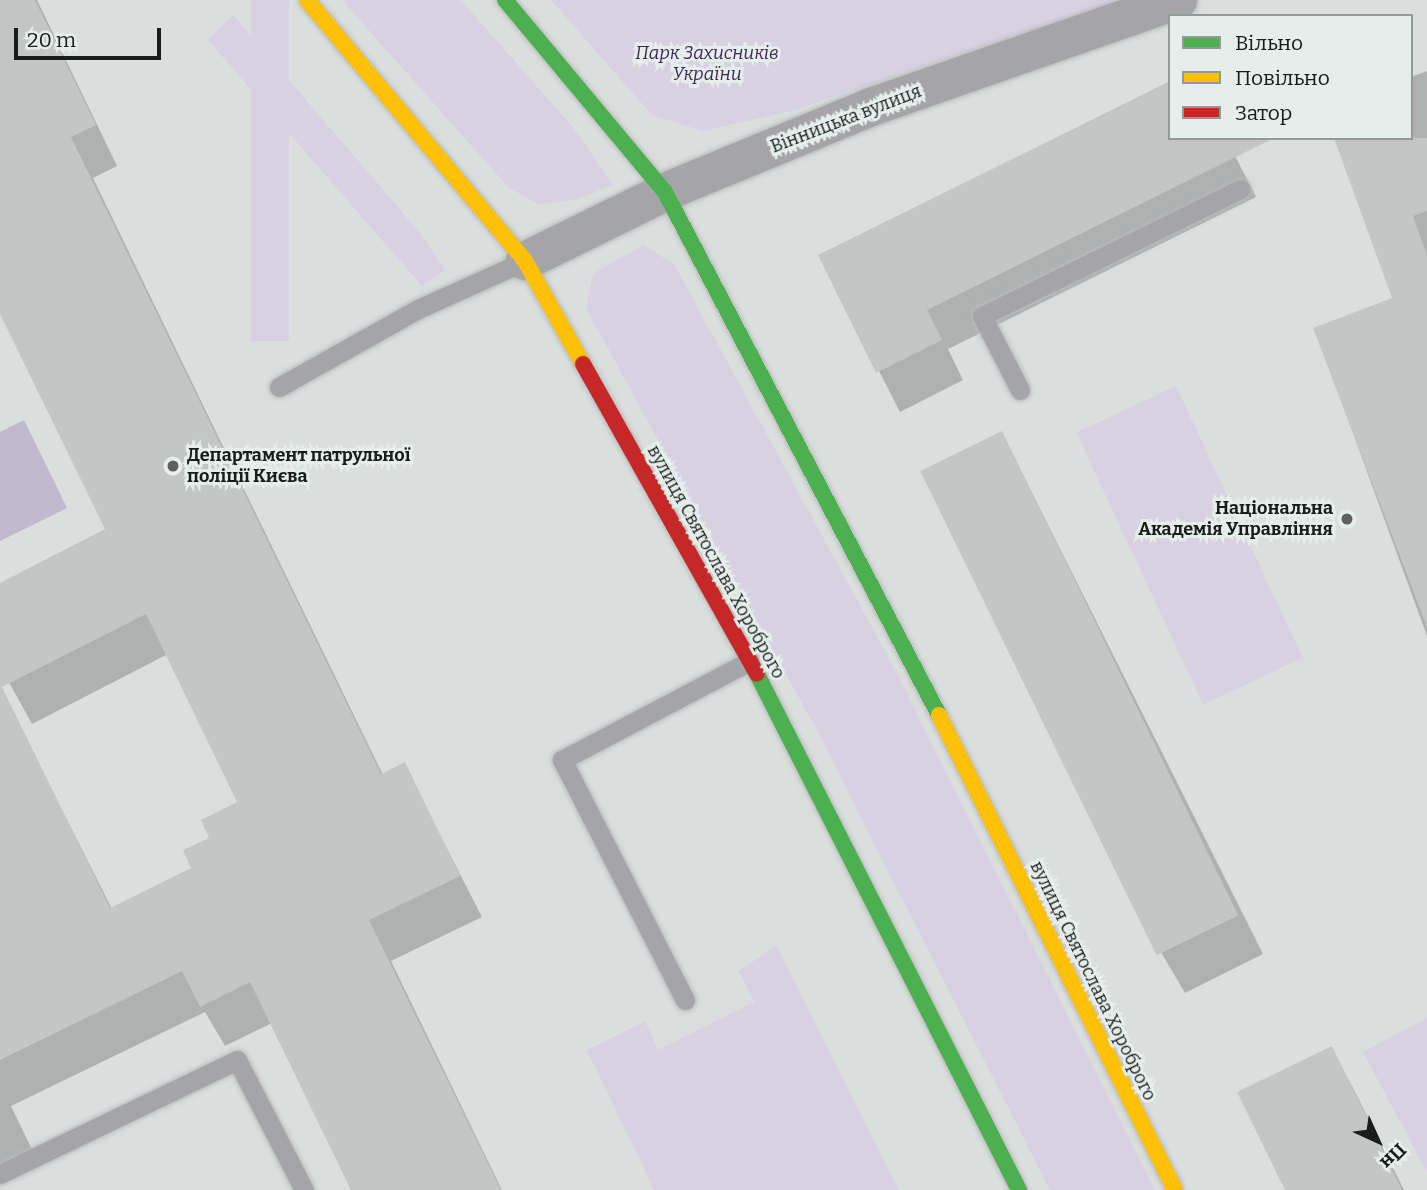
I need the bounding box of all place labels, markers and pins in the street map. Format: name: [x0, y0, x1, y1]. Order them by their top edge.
place label: Департамент патрульної поліції Києва: [187, 445, 410, 488]
marker: Департамент патрульної поліції Києва: [165, 458, 181, 474]
place label: Національна Академія Управління: [1138, 498, 1333, 540]
marker: Національна Академія Управління: [1339, 511, 1355, 527]

